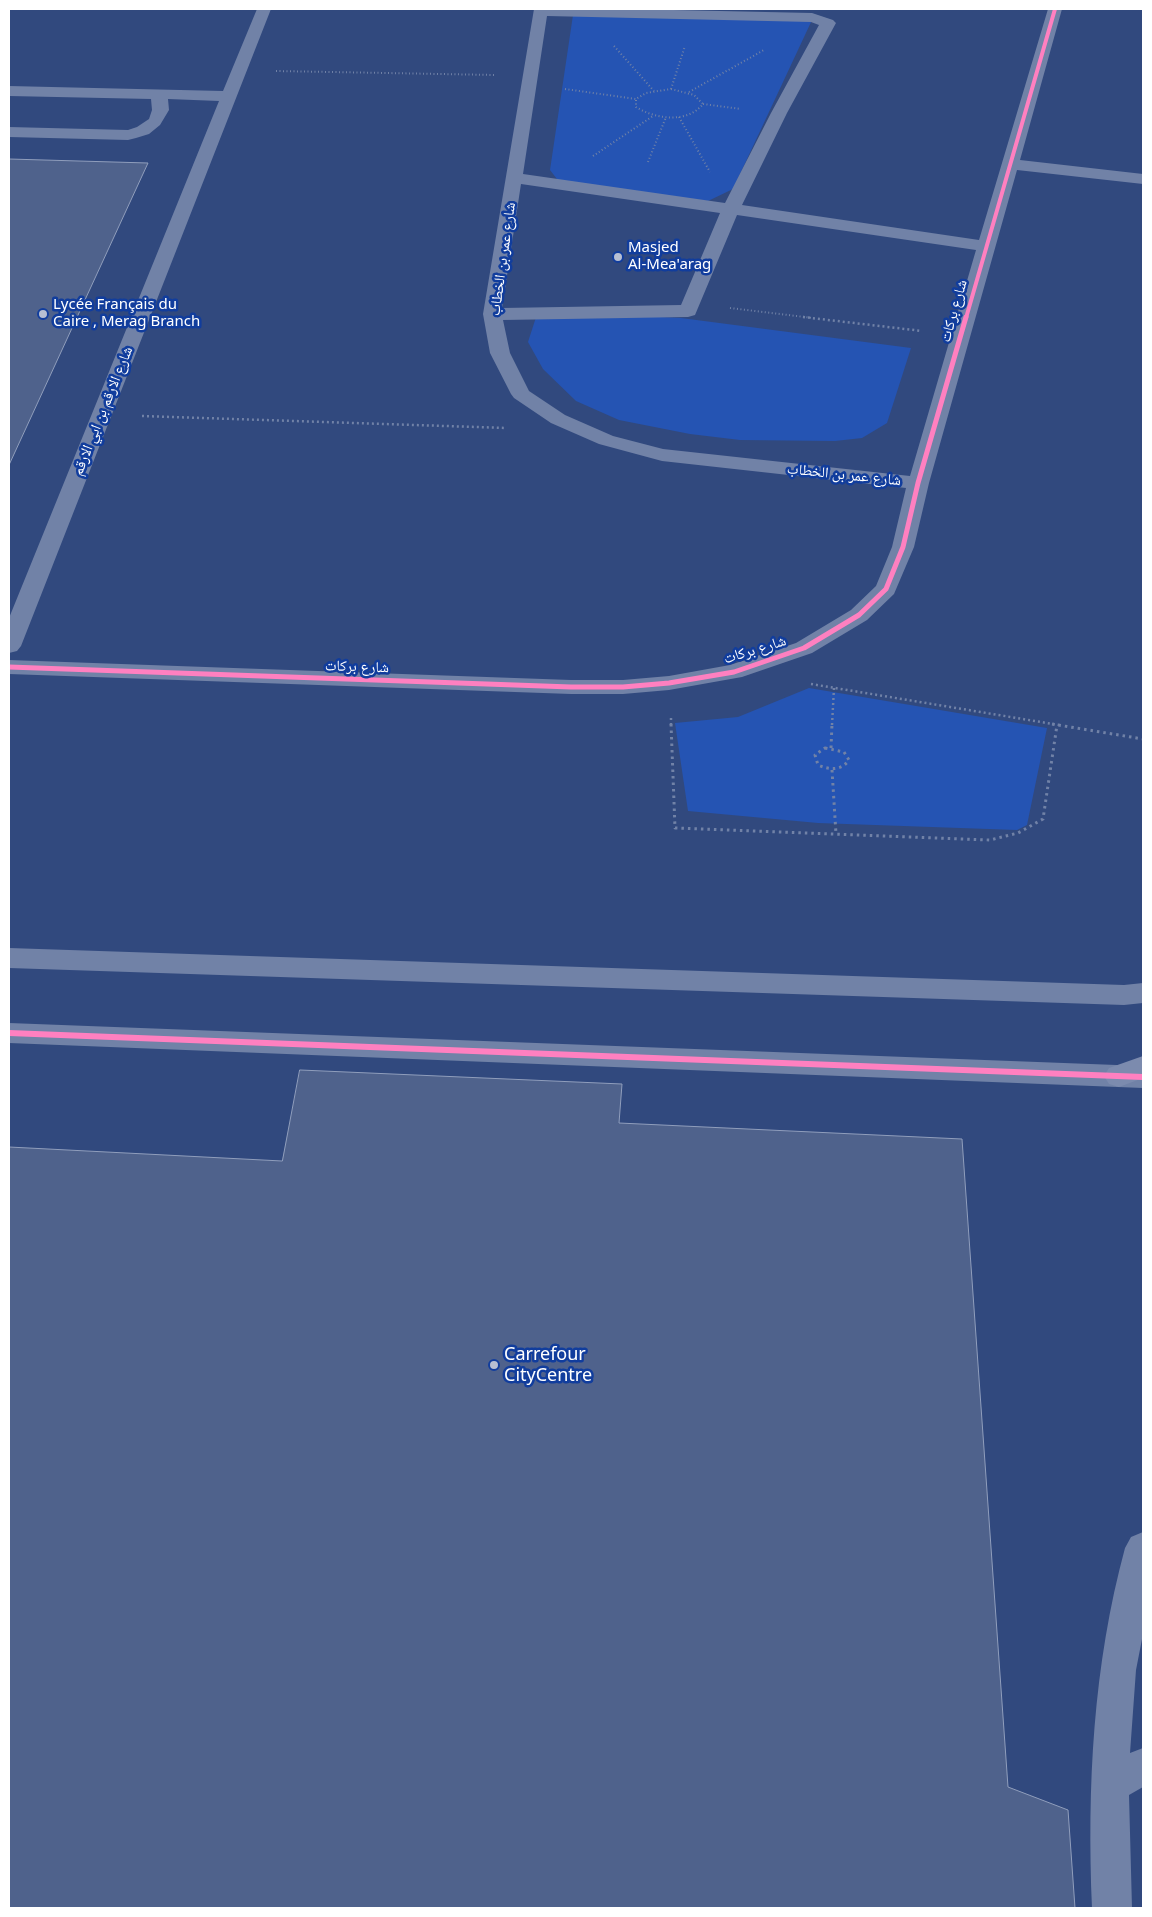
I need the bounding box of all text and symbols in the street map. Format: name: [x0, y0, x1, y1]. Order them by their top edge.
street label: شارع عمر بن الخطاب: [486, 201, 520, 317]
place label: Masjed Al-Mea'arag: [628, 239, 711, 274]
marker: Masjed Al-Mea'arag: [612, 251, 624, 263]
street label: شارع بركات: [937, 278, 971, 344]
place label: Lycée Français du Caire , Merag Branch: [53, 296, 200, 331]
marker: Lycée Français du Caire , Merag Branch: [37, 308, 49, 320]
street label: شارع الارقم بن ابي الارقم: [69, 344, 137, 478]
street label: شارع عمر بن الخطاب: [786, 460, 902, 490]
street label: شارع بركات: [722, 632, 788, 668]
street label: شارع بركات: [325, 657, 389, 677]
place label: Carrefour CityCentre: [504, 1344, 592, 1386]
marker: Carrefour CityCentre: [488, 1359, 500, 1371]

